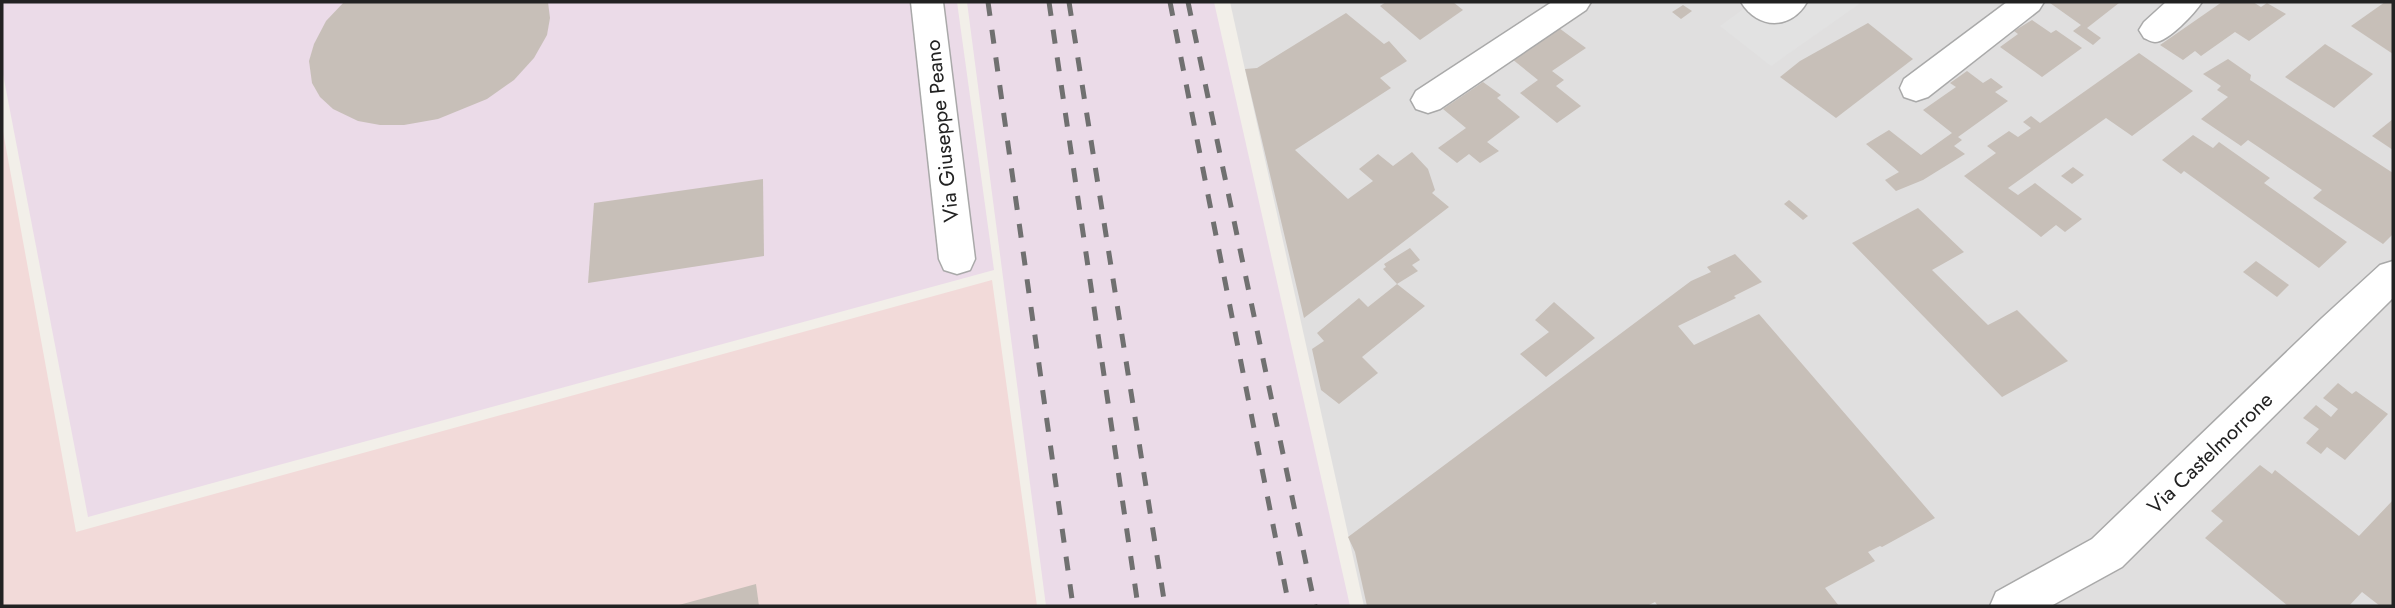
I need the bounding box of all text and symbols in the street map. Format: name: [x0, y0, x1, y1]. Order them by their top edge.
street label: Via Giuseppe Peano: [918, 38, 966, 224]
street label: Via Castelmorrone: [2140, 385, 2280, 521]

